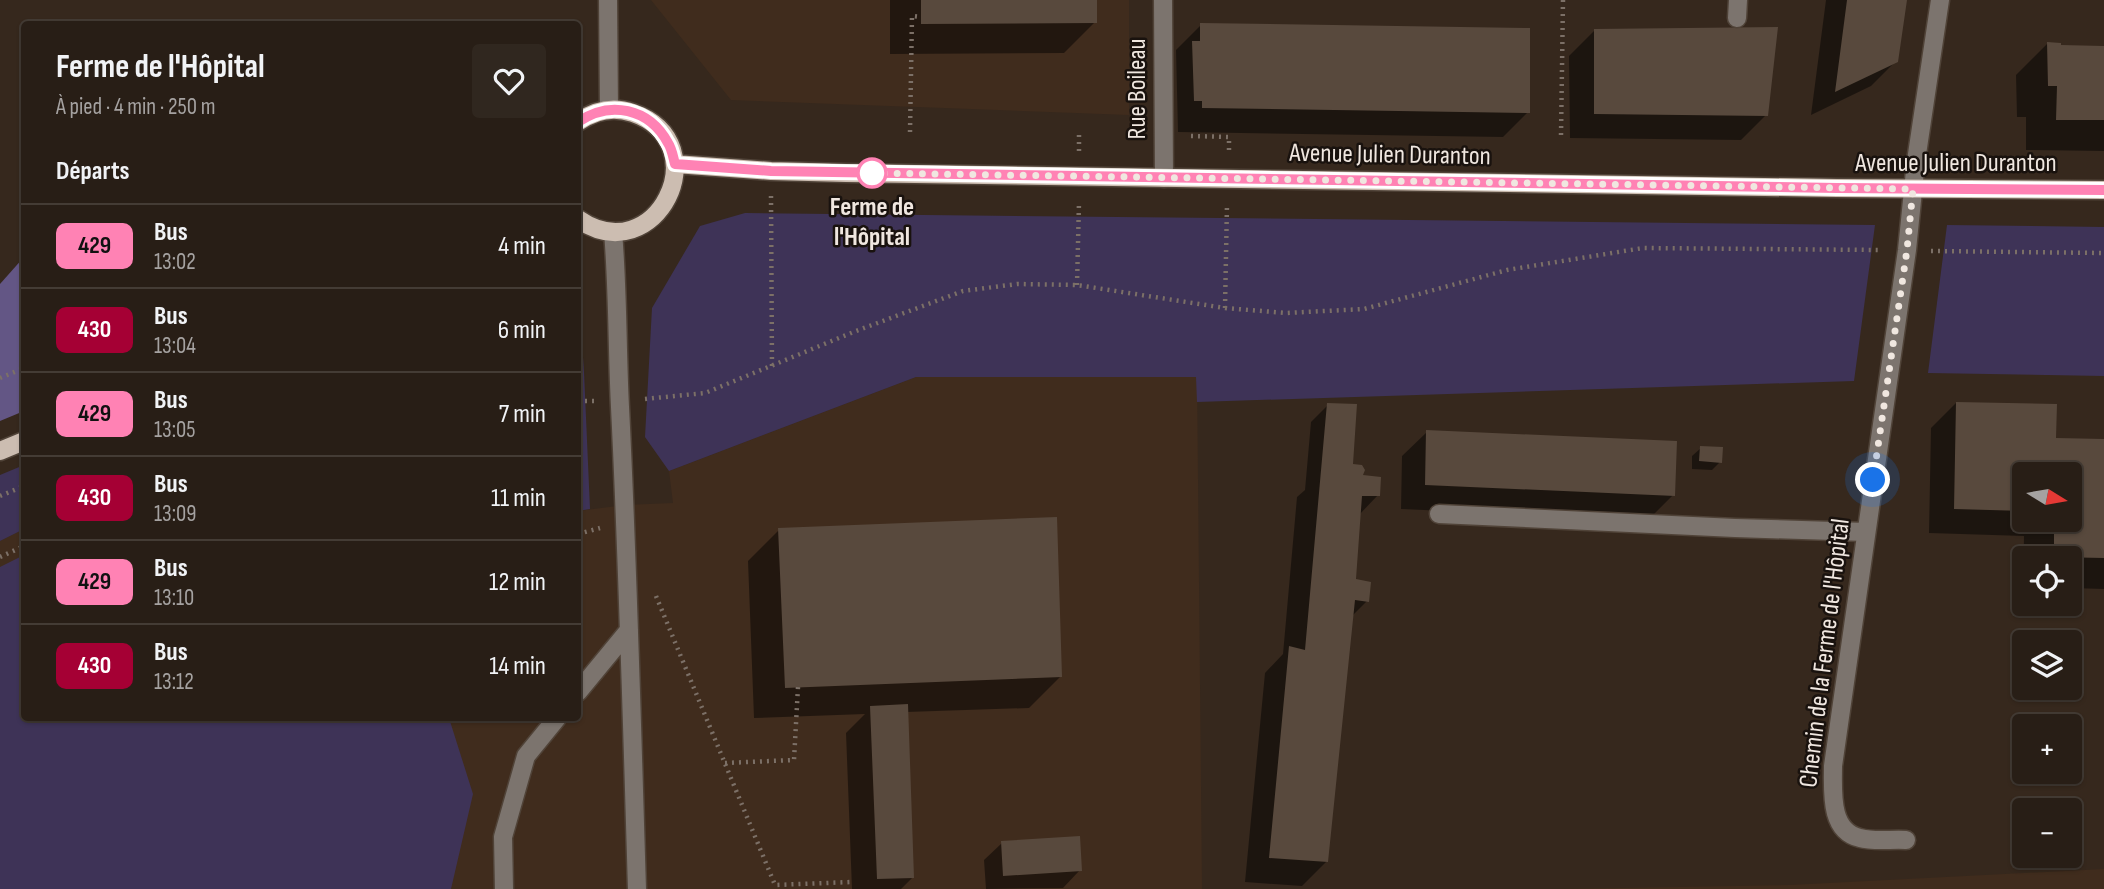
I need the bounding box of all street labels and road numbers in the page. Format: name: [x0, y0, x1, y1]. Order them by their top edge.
street label: Rue Boileau: [1122, 39, 1153, 139]
street label: Avenue Julien Duranton: [1288, 138, 1491, 172]
street label: Avenue Julien Duranton: [1854, 148, 2057, 179]
street label: Chemin de la Ferme de l'Hôpital: [1793, 517, 1857, 789]

